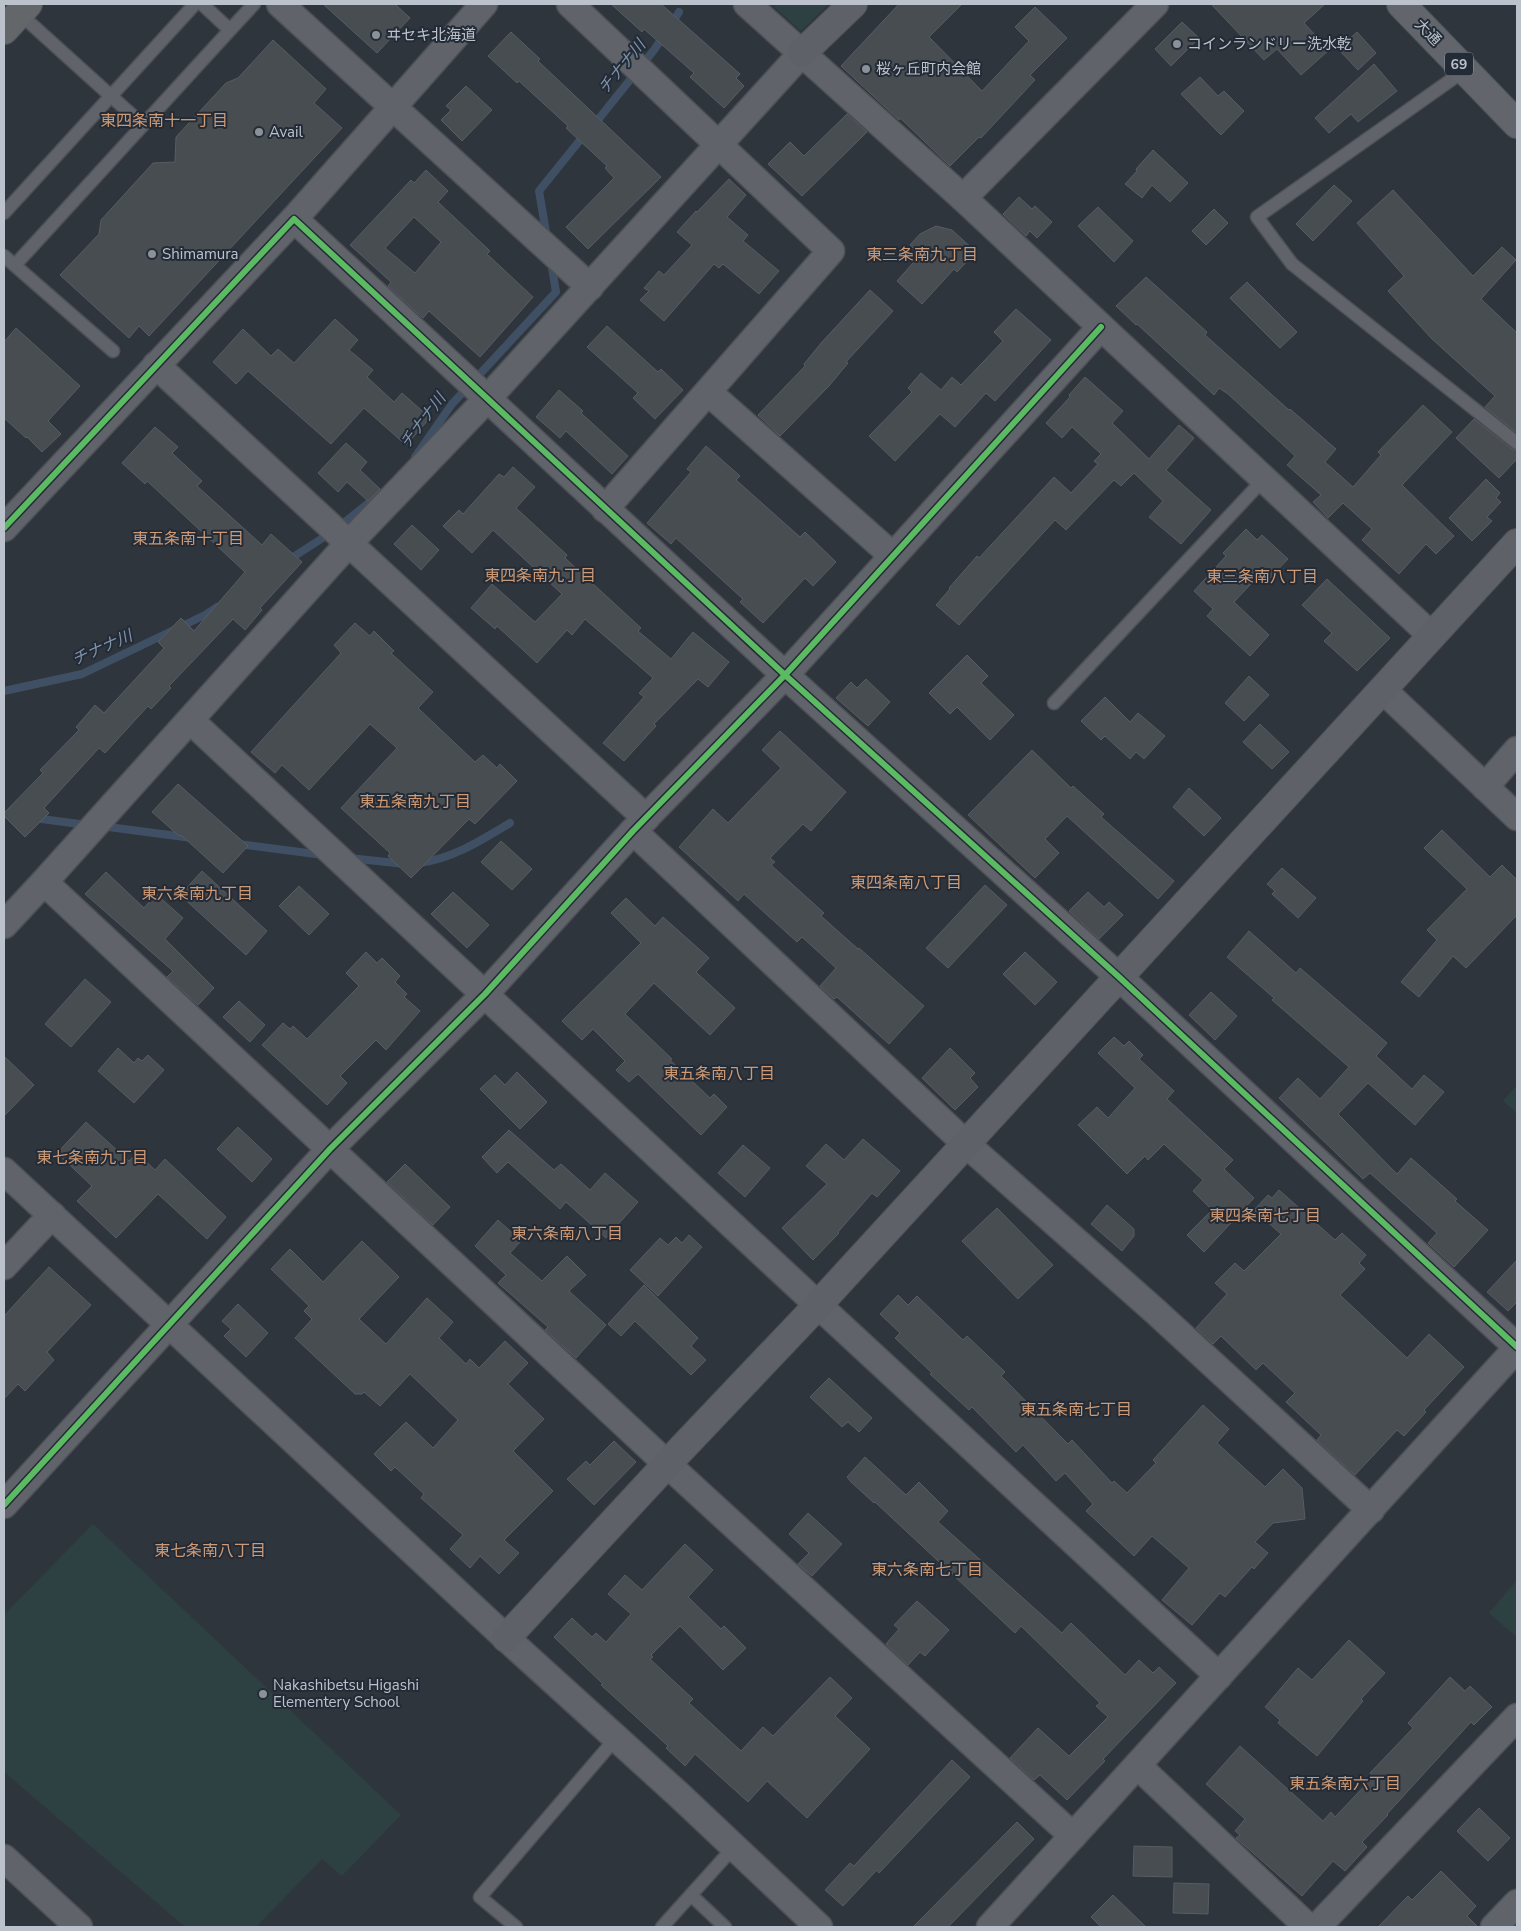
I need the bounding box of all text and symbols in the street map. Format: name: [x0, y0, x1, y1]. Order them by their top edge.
street label: 大通: [1410, 14, 1446, 50]
place label: ヰセキ北海道: [386, 25, 476, 45]
marker: ヰセキ北海道: [370, 29, 382, 41]
water label: チナナ川: [593, 34, 652, 99]
place label: コインランドリー洗水乾: [1187, 34, 1352, 54]
marker: コインランドリー洗水乾: [1171, 38, 1183, 50]
road number: 69: [1445, 52, 1473, 76]
place label: 桜ヶ丘町内会館: [876, 59, 981, 79]
marker: 桜ヶ丘町内会館: [860, 63, 872, 75]
district label: 東四条南十一丁目: [100, 110, 228, 132]
place label: Avail: [269, 122, 304, 142]
marker: Avail: [253, 126, 265, 138]
place label: Shimamura: [162, 244, 239, 264]
district label: 東三条南九丁目: [866, 244, 978, 266]
marker: Shimamura: [146, 248, 158, 260]
water label: チナナ川: [395, 387, 452, 453]
district label: 東五条南十丁目: [132, 528, 244, 550]
district label: 東四条南九丁目: [484, 565, 596, 587]
district label: 東三条南八丁目: [1206, 566, 1318, 588]
water label: チナナ川: [68, 624, 138, 671]
district label: 東五条南九丁目: [359, 791, 471, 813]
district label: 東四条南八丁目: [850, 872, 962, 894]
district label: 東六条南九丁目: [141, 883, 253, 905]
district label: 東五条南八丁目: [663, 1063, 775, 1085]
district label: 東七条南九丁目: [36, 1147, 148, 1169]
district label: 東四条南七丁目: [1209, 1205, 1321, 1227]
district label: 東六条南八丁目: [511, 1223, 623, 1245]
district label: 東五条南七丁目: [1020, 1399, 1132, 1421]
district label: 東七条南八丁目: [154, 1540, 266, 1562]
district label: 東六条南七丁目: [871, 1559, 983, 1581]
place label: Nakashibetsu Higashi Elementery School: [273, 1675, 419, 1712]
marker: Nakashibetsu Higashi Elementery School: [257, 1688, 269, 1700]
district label: 東五条南六丁目: [1289, 1773, 1401, 1795]

